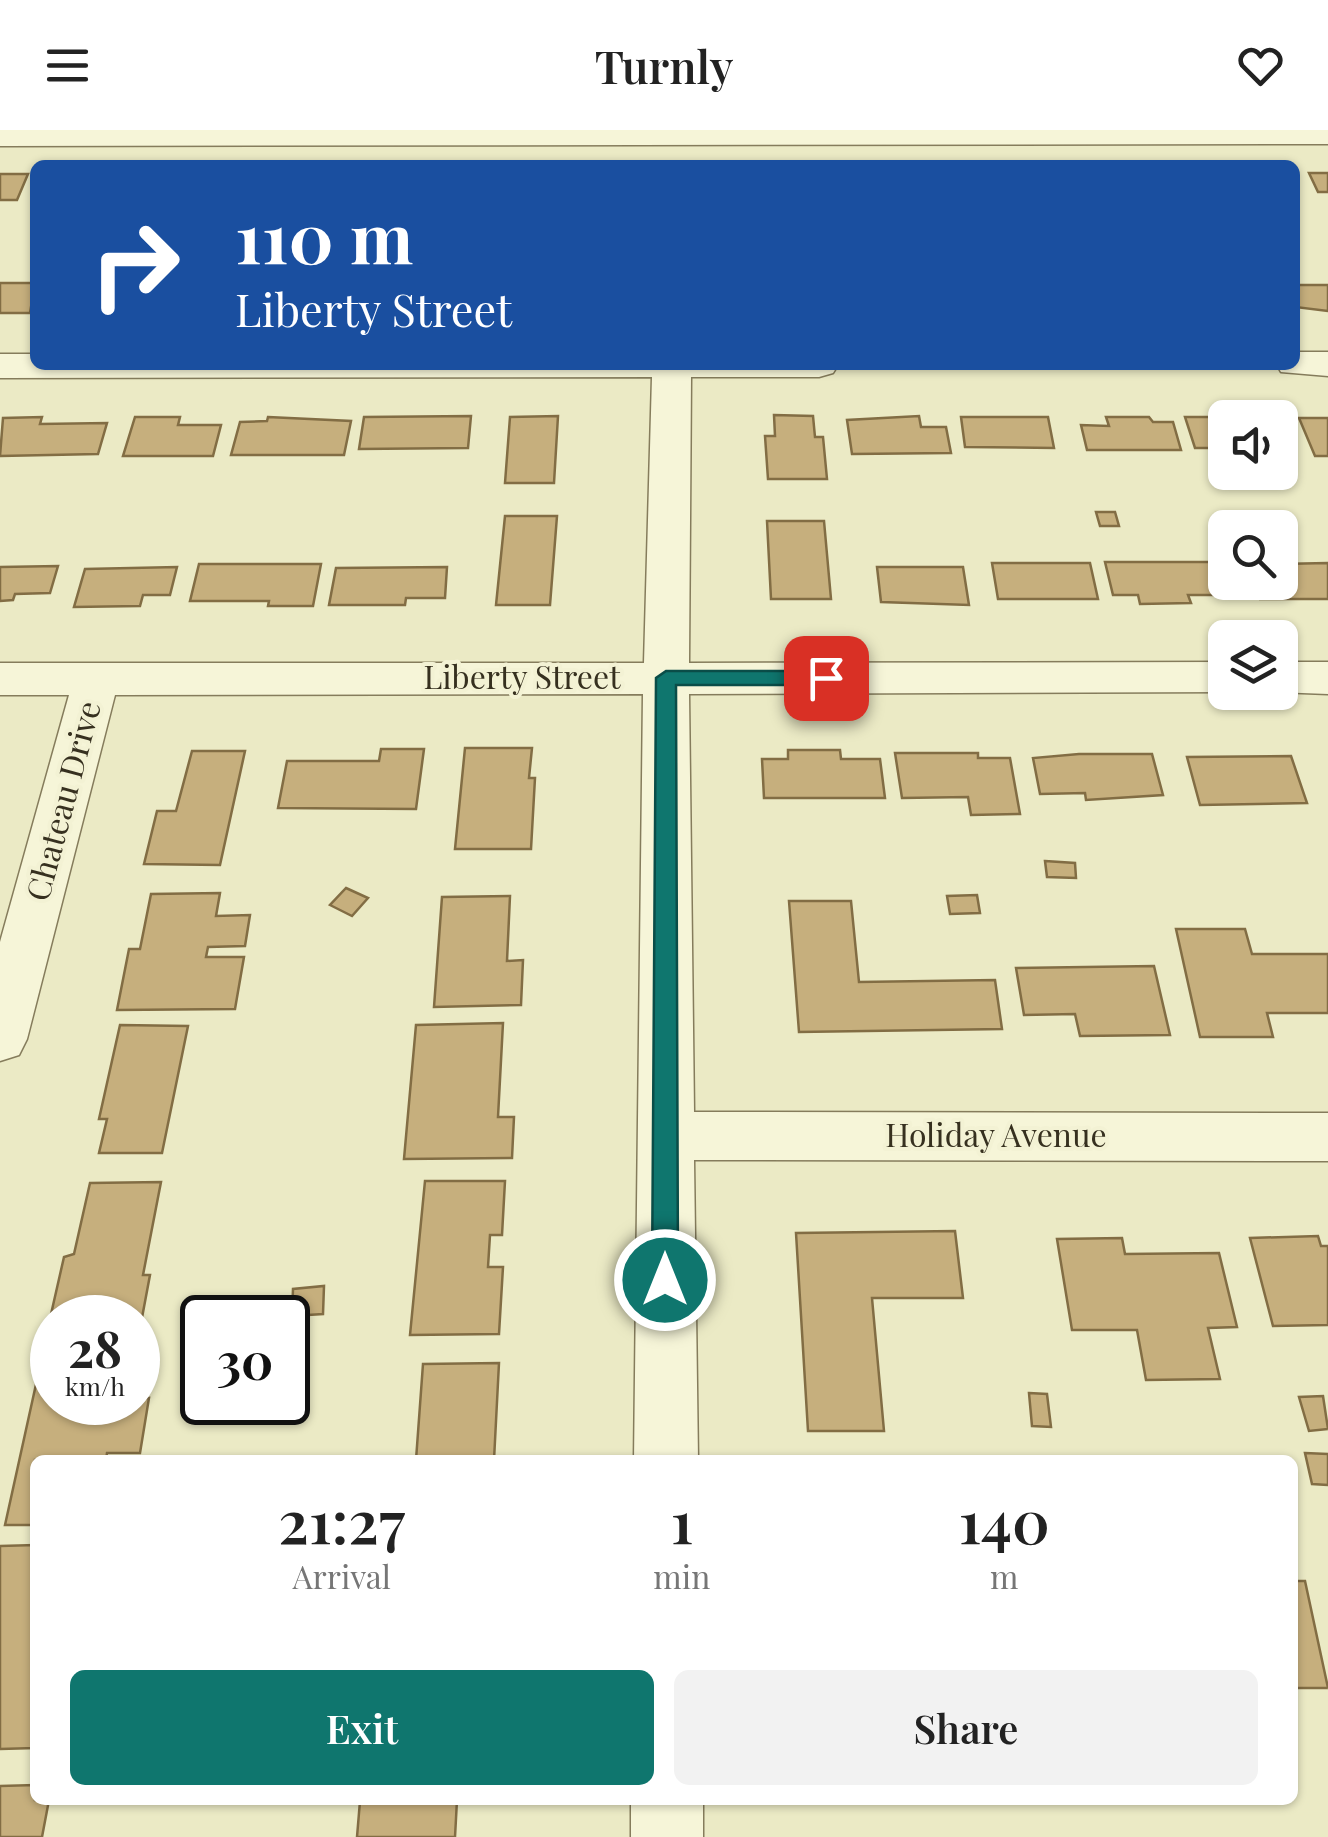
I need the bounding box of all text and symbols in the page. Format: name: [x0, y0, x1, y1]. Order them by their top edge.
text: Turnly: [595, 35, 733, 95]
icon: menu: [40, 38, 95, 93]
icon: heart: [1233, 38, 1288, 93]
text: 110 m: [235, 188, 413, 282]
icon: right: [70, 200, 200, 330]
text: Liberty Street: [235, 278, 512, 338]
map controls: [1208, 400, 1298, 710]
button: sound: [1208, 400, 1298, 490]
button: search: [1208, 510, 1298, 600]
button: layers: [1208, 620, 1298, 710]
pin: [784, 636, 869, 721]
icon: arrive: [799, 651, 854, 706]
street label: Liberty Street: [423, 654, 621, 697]
street label: Chateau Drive: [14, 696, 109, 905]
street label: Holiday Avenue: [885, 1112, 1107, 1155]
position arrow: [613, 1228, 717, 1332]
speed limit sign: 30: [180, 1295, 310, 1425]
text: 28: [68, 1314, 122, 1381]
text: km/h: [65, 1369, 125, 1402]
text: 21:27: [278, 1479, 405, 1559]
text: 1: [670, 1479, 693, 1559]
text: 140: [958, 1479, 1050, 1559]
text: Arrival: [292, 1554, 391, 1597]
text: min: [653, 1554, 710, 1597]
text: m: [990, 1554, 1018, 1597]
button: Exit: [70, 1670, 654, 1785]
button: Share: [674, 1670, 1258, 1785]

